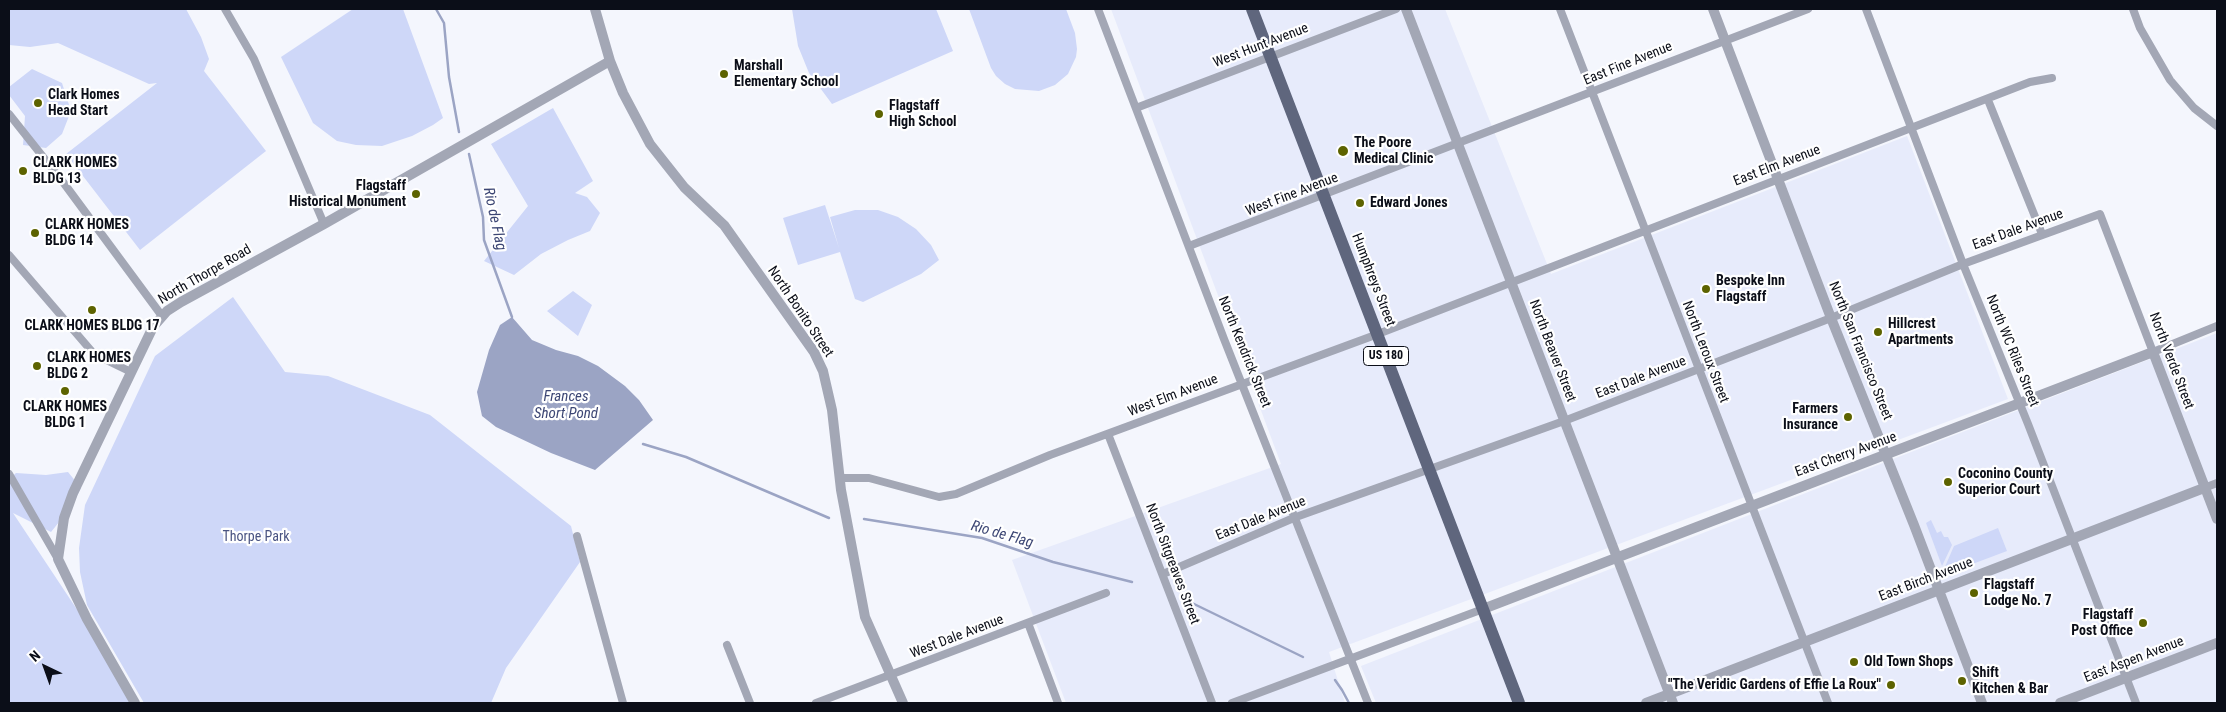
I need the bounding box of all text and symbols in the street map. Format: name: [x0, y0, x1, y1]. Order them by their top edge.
street label: West Hunt Avenue: [1211, 20, 1311, 72]
street label: East Fine Avenue: [1581, 39, 1675, 89]
place label: Marshall Elementary School: [734, 58, 839, 90]
marker: Marshall Elementary School: [718, 68, 730, 80]
place label: Clark Homes Head Start: [48, 87, 120, 120]
marker: Clark Homes Head Start: [32, 97, 44, 109]
place label: Flagstaff High School: [889, 98, 957, 130]
marker: Flagstaff High School: [873, 108, 885, 120]
place label: The Poore Medical Clinic: [1354, 135, 1433, 168]
street label: East Elm Avenue: [1731, 142, 1823, 190]
marker: The Poore Medical Clinic: [1336, 144, 1350, 158]
place label: CLARK HOMES BLDG 13: [33, 155, 117, 188]
marker: CLARK HOMES BLDG 13: [17, 165, 29, 177]
street label: West Fine Avenue: [1243, 170, 1341, 220]
place label: Flagstaff Historical Monument: [289, 178, 406, 210]
water label: Rio de Flag: [479, 186, 509, 252]
marker: Flagstaff Historical Monument: [410, 188, 422, 200]
place label: Edward Jones: [1370, 195, 1448, 211]
marker: Edward Jones: [1354, 197, 1366, 209]
street label: East Dale Avenue: [1970, 206, 2066, 254]
place label: CLARK HOMES BLDG 14: [45, 217, 129, 250]
marker: CLARK HOMES BLDG 14: [29, 227, 41, 239]
street label: Humphreys Street: [1348, 231, 1398, 329]
street label: North Thorpe Road: [156, 242, 254, 308]
street label: North Bonito Street: [763, 263, 837, 361]
place label: Bespoke Inn Flagstaff: [1716, 273, 1785, 306]
street label: North San Francisco Street: [1824, 279, 1896, 423]
marker: Bespoke Inn Flagstaff: [1700, 283, 1712, 295]
street label: North WC Riles Street: [1982, 293, 2042, 409]
street label: North Kendrick Street: [1214, 294, 1274, 410]
street label: North Beaver Street: [1525, 298, 1579, 404]
street label: North Leroux Street: [1678, 299, 1732, 405]
marker: CLARK HOMES BLDG 17: [86, 304, 98, 316]
street label: North Verde Street: [2145, 310, 2197, 412]
place label: Hillcrest Apartments: [1888, 316, 1953, 348]
place label: CLARK HOMES BLDG 17: [24, 318, 160, 334]
marker: Hillcrest Apartments: [1872, 326, 1884, 338]
road number: US 180: [1364, 346, 1408, 366]
place label: CLARK HOMES BLDG 2: [47, 350, 131, 382]
street label: East Dale Avenue: [1593, 353, 1689, 403]
marker: CLARK HOMES BLDG 2: [31, 360, 43, 372]
street label: West Elm Avenue: [1126, 371, 1220, 421]
marker: CLARK HOMES BLDG 1: [59, 385, 71, 397]
water label: Frances Short Pond: [534, 388, 598, 423]
place label: CLARK HOMES BLDG 1: [23, 399, 107, 432]
place label: Farmers Insurance: [1783, 401, 1838, 434]
marker: Farmers Insurance: [1842, 411, 1854, 423]
street label: East Cherry Avenue: [1793, 429, 1899, 481]
place label: Coconino County Superior Court: [1958, 466, 2053, 498]
marker: Coconino County Superior Court: [1942, 476, 1954, 488]
street label: East Dale Avenue: [1214, 493, 1308, 545]
street label: North Sitgreaves Street: [1141, 501, 1203, 627]
water label: Rio de Flag: [969, 518, 1035, 552]
park label: Thorpe Park: [223, 529, 289, 545]
street label: East Birch Avenue: [1877, 554, 1975, 606]
place label: Flagstaff Lodge No. 7: [1984, 577, 2051, 610]
marker: Flagstaff Lodge No. 7: [1968, 587, 1980, 599]
place label: Flagstaff Post Office: [2071, 607, 2133, 640]
street label: West Dale Avenue: [908, 611, 1006, 663]
marker: Flagstaff Post Office: [2137, 617, 2149, 629]
street label: East Aspen Avenue: [2082, 633, 2186, 687]
north arrow: [20, 642, 70, 692]
text: N: [26, 647, 43, 665]
place label: Old Town Shops: [1864, 654, 1953, 670]
marker: Old Town Shops: [1848, 656, 1860, 668]
place label: Shift Kitchen & Bar: [1972, 665, 2048, 698]
marker: Shift Kitchen & Bar: [1956, 675, 1968, 687]
place label: "The Veridic Gardens of Effie La Roux": [1668, 677, 1881, 693]
marker: "The Veridic Gardens of Effie La Roux": [1885, 679, 1897, 691]

